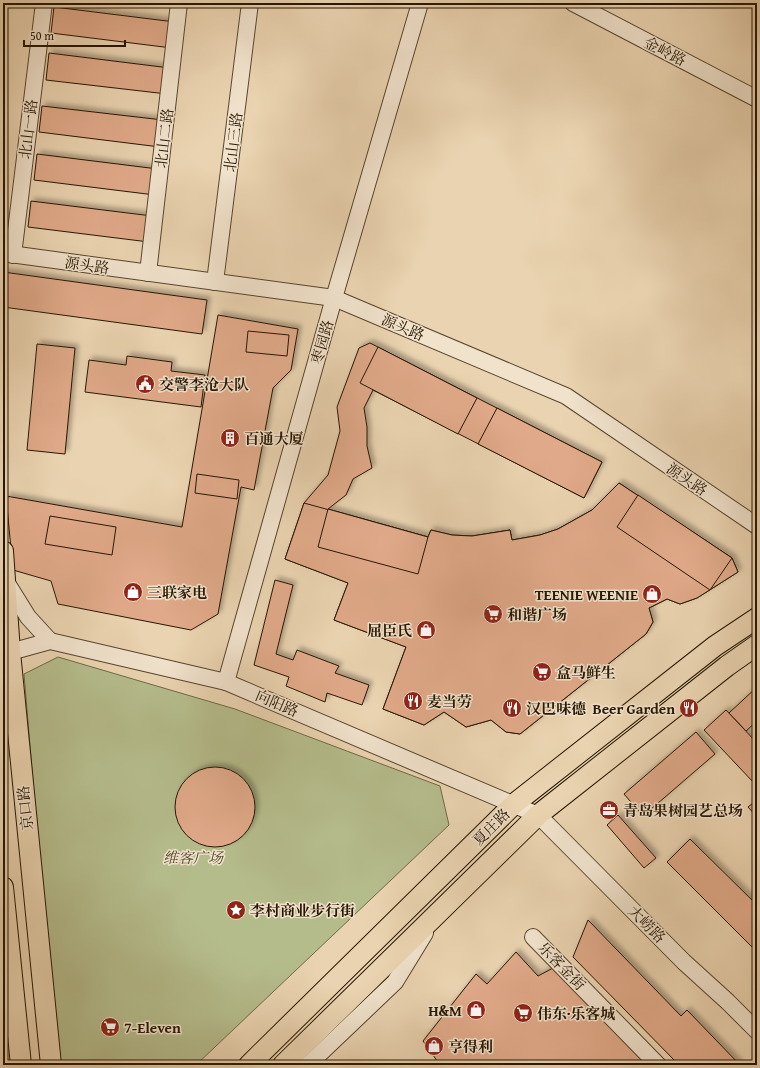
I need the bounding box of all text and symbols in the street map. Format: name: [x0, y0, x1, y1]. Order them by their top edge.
scale bar: [24, 22, 125, 48]
text: 50 m: [30, 27, 54, 44]
street label: 金岭路: [640, 31, 690, 71]
street label: 北山一路: [14, 98, 42, 160]
street label: 北山二路: [150, 107, 178, 169]
street label: 北山三路: [219, 111, 247, 173]
street label: 源头路: [63, 251, 111, 279]
street label: 源头路: [378, 309, 428, 345]
street label: 枣园路: [306, 317, 338, 367]
public building icon: 交警李沧大队: [134, 373, 156, 395]
place label: 交警李沧大队: [159, 374, 249, 395]
building icon: 百通大厦: [219, 427, 241, 449]
place label: 百通大厦: [244, 428, 304, 449]
street label: 源头路: [662, 458, 712, 500]
shop icon: 三联家电: [122, 581, 144, 603]
place label: 三联家电: [147, 582, 207, 603]
shop icon: TEENIE WEENIE: [641, 583, 663, 605]
place label: TEENIE WEENIE: [535, 584, 638, 605]
supermarket icon: 和谐广场: [482, 603, 504, 625]
place label: 和谐广场: [507, 604, 567, 625]
shop icon: 屈臣氏: [415, 619, 437, 641]
place label: 屈臣氏: [367, 620, 412, 641]
supermarket icon: 盒马鲜生: [531, 661, 553, 683]
place label: 盒马鲜生: [556, 662, 616, 683]
street label: 向阳路: [252, 685, 302, 721]
restaurant icon: 麦当劳: [402, 690, 424, 712]
place label: 麦当劳: [427, 691, 472, 712]
restaurant icon: 汉巴味德: [501, 697, 523, 719]
restaurant icon: Beer Garden: [678, 697, 700, 719]
place label: 汉巴味德: [526, 698, 586, 719]
place label: Beer Garden: [592, 698, 675, 719]
street label: 京口路: [12, 785, 38, 831]
office icon: 青岛果树园艺总场: [598, 799, 620, 821]
place label: 青岛果树园艺总场: [623, 800, 743, 821]
street label: 夏庄路: [468, 804, 514, 850]
park label: 维客广场: [163, 847, 225, 868]
place icon: 李村商业步行街: [225, 899, 247, 921]
place label: 李村商业步行街: [250, 900, 355, 921]
street label: 大崂路: [624, 901, 670, 947]
street label: 乐客金街: [534, 937, 590, 995]
shop icon: H&M: [465, 999, 487, 1021]
place label: H&M: [428, 1000, 462, 1021]
supermarket icon: 伟东·乐客城: [512, 1002, 534, 1024]
place label: 伟东·乐客城: [537, 1003, 615, 1024]
supermarket icon: 7-Eleven: [99, 1016, 121, 1038]
place label: 7-Eleven: [124, 1017, 181, 1038]
shop icon: 亨得利: [423, 1035, 445, 1057]
place label: 亨得利: [448, 1036, 493, 1057]

